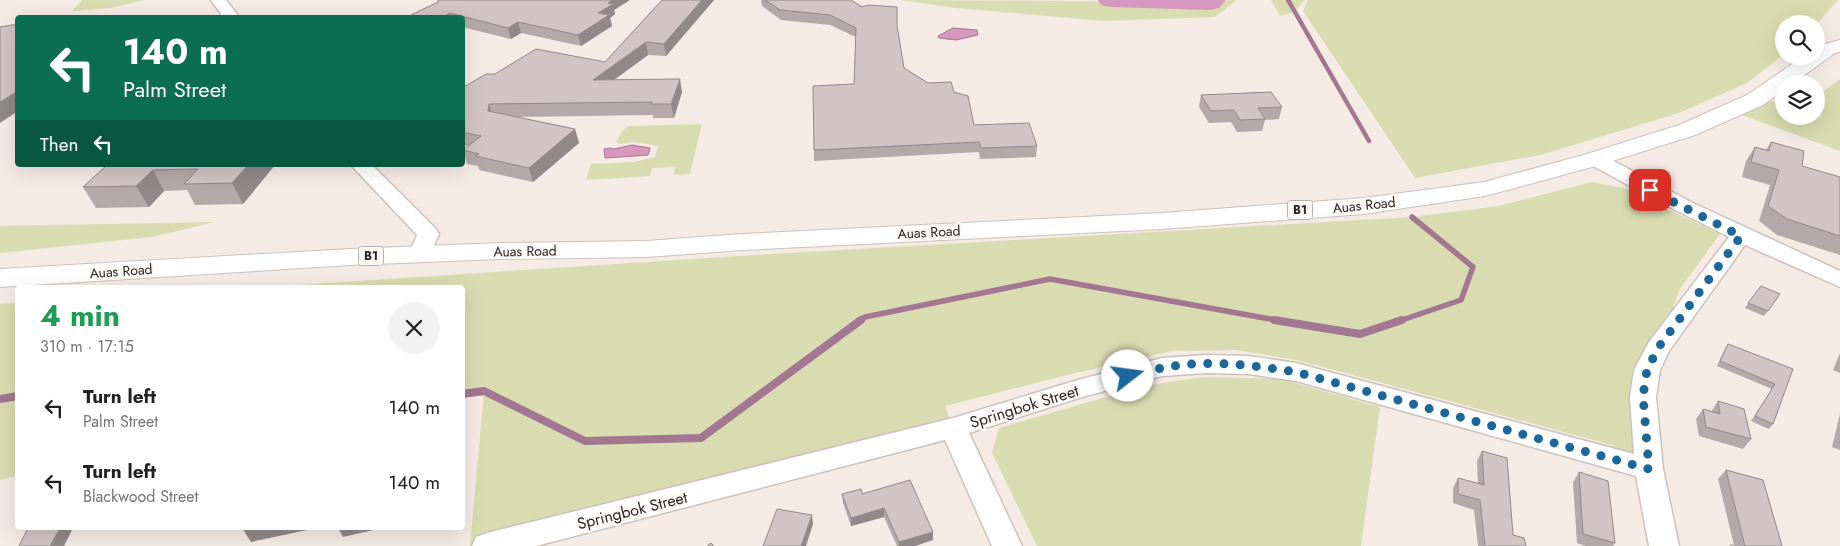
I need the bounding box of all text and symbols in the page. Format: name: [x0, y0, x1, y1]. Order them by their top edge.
map controls: [1775, 15, 1825, 125]
button: search: [1775, 15, 1825, 65]
text: 140 m: [123, 27, 228, 77]
icon: left: [40, 35, 105, 100]
text: Palm Street: [123, 73, 226, 105]
button: layers: [1775, 75, 1825, 125]
icon: left: [89, 130, 117, 158]
text: Then: [40, 131, 79, 158]
pin: [1629, 169, 1671, 211]
icon: arrive: [1636, 176, 1664, 204]
street label: Auas Road: [1332, 192, 1396, 218]
road number: B1: [1288, 200, 1312, 220]
street label: Auas Road: [897, 220, 961, 244]
street label: Auas Road: [493, 240, 557, 262]
road number: B1: [358, 247, 384, 266]
street label: Auas Road: [89, 259, 153, 283]
text: 4 min: [40, 294, 120, 337]
button: close: [388, 302, 440, 354]
text: 310 m · 17:15: [40, 335, 134, 358]
position arrow: [1101, 349, 1153, 401]
street label: Springbok Street: [967, 379, 1082, 434]
text: Turn left: [83, 383, 156, 410]
icon: left: [40, 394, 68, 422]
text: 140 m: [388, 394, 440, 421]
text: Palm Street: [83, 410, 158, 433]
text: Turn left: [83, 458, 156, 485]
icon: left: [40, 469, 68, 497]
text: 140 m: [388, 469, 440, 496]
text: Blackwood Street: [83, 485, 198, 508]
street label: Springbok Street: [575, 486, 690, 535]

